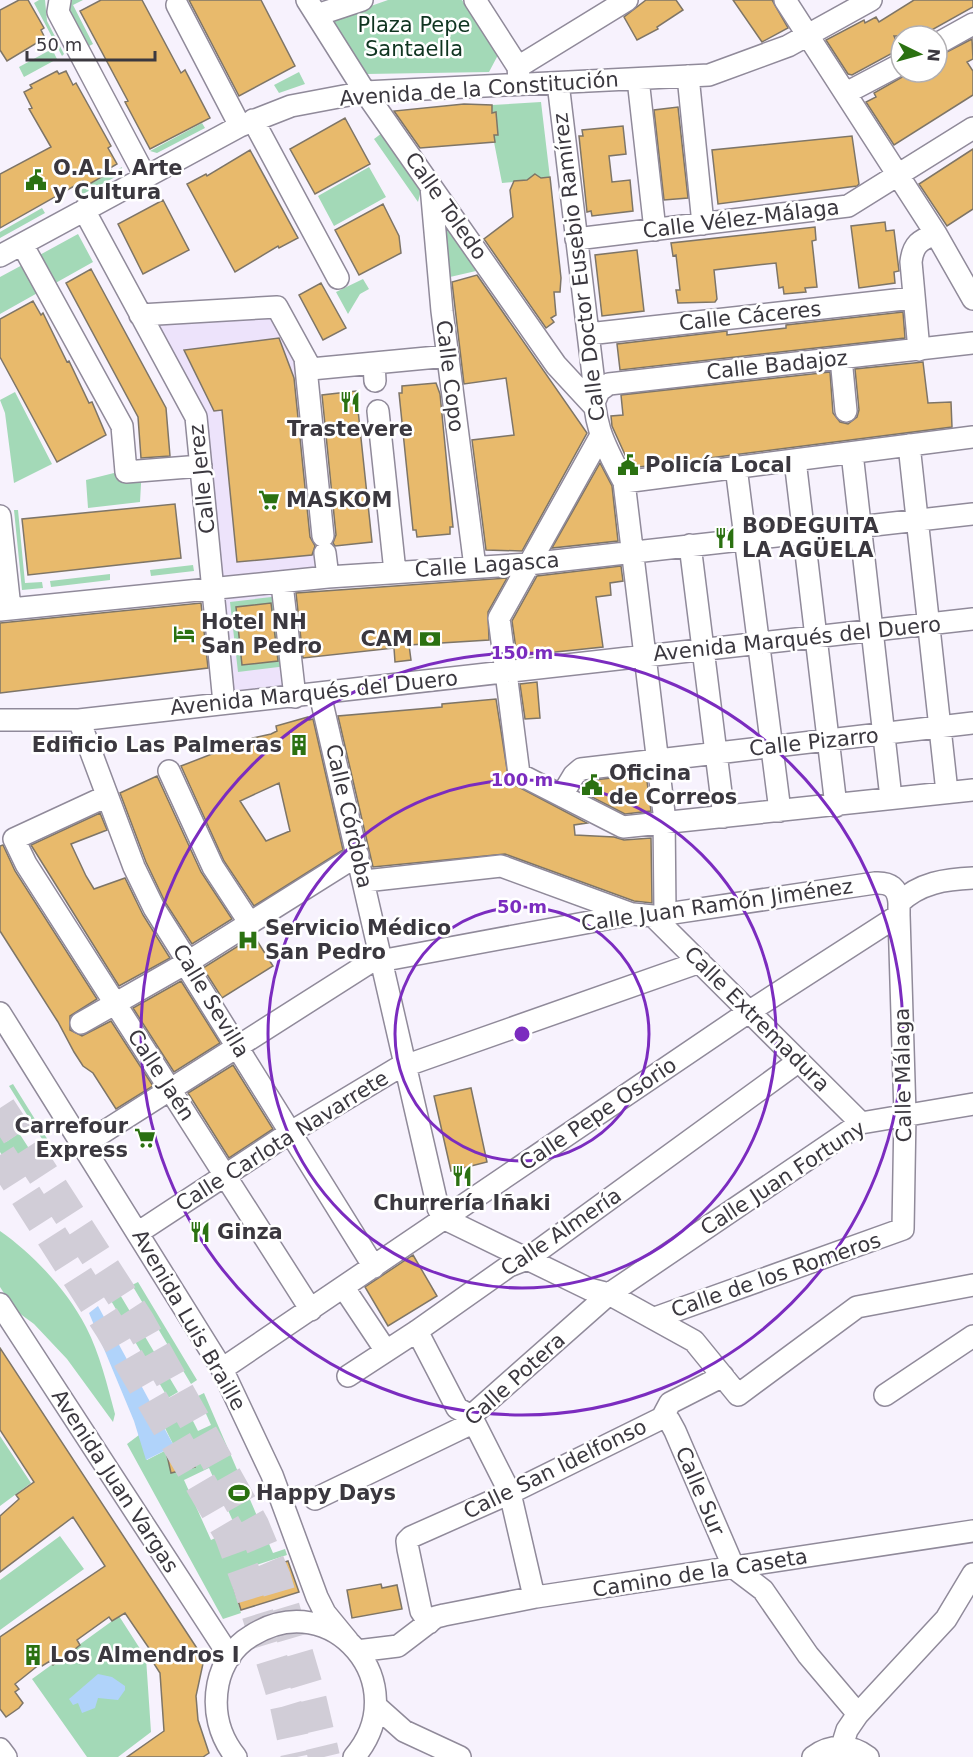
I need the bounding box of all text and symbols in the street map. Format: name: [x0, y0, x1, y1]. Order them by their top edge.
park label: Plaza Pepe Santaella: [357, 13, 471, 61]
scale bar: [27, 24, 154, 62]
north arrow: [889, 24, 949, 84]
text: 50 m: [36, 34, 82, 55]
text: N: [923, 48, 943, 63]
street label: Avenida de la Constitución: [339, 67, 619, 111]
street label: Calle Doctor Eusebio Ramírez: [548, 112, 610, 422]
street label: Calle Toledo: [400, 148, 492, 264]
place label: O.A.L. Arte y Cultura: [53, 156, 183, 204]
public building icon: O.A.L. Arte y Cultura: [24, 168, 48, 192]
street label: Calle Vélez-Málaga: [641, 195, 841, 243]
street label: Calle Cáceres: [678, 297, 822, 335]
street label: Calle Copo: [431, 319, 469, 433]
street label: Calle Badajoz: [705, 346, 849, 384]
restaurant icon: Trastevere: [338, 390, 362, 414]
place label: Trastevere: [287, 417, 413, 441]
street label: Calle Jerez: [184, 423, 220, 535]
public building icon: Policía Local: [616, 453, 640, 477]
place label: Policía Local: [645, 453, 792, 477]
supermarket icon: MASKOM: [257, 488, 281, 512]
place label: MASKOM: [286, 488, 392, 512]
place label: BODEGUITA LA AGÜELA: [742, 514, 879, 562]
restaurant icon: BODEGUITA LA AGÜELA: [713, 526, 737, 550]
street label: Calle Lagasca: [414, 548, 560, 582]
place label: Hotel NH San Pedro: [201, 610, 322, 658]
street label: Avenida Marqués del Duero: [652, 612, 942, 666]
hotel icon: Hotel NH San Pedro: [172, 622, 196, 646]
place label: CAM: [360, 627, 413, 651]
bank icon: CAM: [418, 627, 442, 651]
text: 150 m: [491, 642, 553, 663]
street label: Avenida Marqués del Duero: [169, 666, 459, 720]
street label: Calle Pizarro: [748, 723, 880, 761]
place label: Edificio Las Palmeras: [32, 733, 282, 757]
building icon: Edificio Las Palmeras: [287, 733, 311, 757]
street label: Calle Córdoba: [321, 742, 377, 890]
place label: Oficina de Correos: [609, 761, 737, 809]
text: 100 m: [491, 769, 553, 790]
public building icon: Oficina de Correos: [580, 773, 604, 797]
street label: Calle Juan Ramón Jiménez: [580, 874, 854, 936]
text: 50 m: [497, 896, 547, 917]
place label: Servicio Médico San Pedro: [265, 916, 451, 964]
hospital icon: Servicio Médico San Pedro: [236, 928, 260, 952]
street label: Calle Sevilla: [168, 940, 254, 1062]
street label: Calle Extremadura: [679, 941, 835, 1097]
street label: Calle Málaga: [890, 1007, 916, 1143]
centre of rings: [512, 1024, 532, 1044]
street label: Calle Jaén: [123, 1025, 199, 1125]
street label: Calle Pepe Osorio: [515, 1053, 681, 1175]
street label: Calle Carlota Navarrete: [171, 1066, 393, 1216]
place label: Carrefour Express: [15, 1114, 129, 1162]
street label: Calle Juan Fortuny: [696, 1116, 870, 1240]
supermarket icon: Carrefour Express: [133, 1126, 157, 1150]
restaurant icon: Churrería Iñaki: [450, 1164, 474, 1188]
street label: Calle Almería: [496, 1183, 626, 1281]
place label: Churrería Iñaki: [373, 1191, 551, 1215]
restaurant icon: Ginza: [188, 1220, 212, 1244]
place label: Ginza: [217, 1220, 283, 1244]
street label: Avenida Luis Braille: [127, 1225, 251, 1415]
street label: Calle de los Romeros: [668, 1228, 884, 1322]
street label: Calle Potera: [460, 1328, 570, 1430]
street label: Avenida Juan Vargas: [47, 1385, 183, 1577]
street label: Calle San Idelfonso: [460, 1414, 650, 1524]
street label: Calle Sur: [671, 1443, 730, 1539]
sports icon: Happy Days: [227, 1481, 251, 1505]
place label: Happy Days: [256, 1481, 396, 1505]
street label: Camino de la Caseta: [591, 1544, 809, 1602]
building icon: Los Almendros I: [21, 1643, 45, 1667]
place label: Los Almendros I: [50, 1643, 240, 1667]

